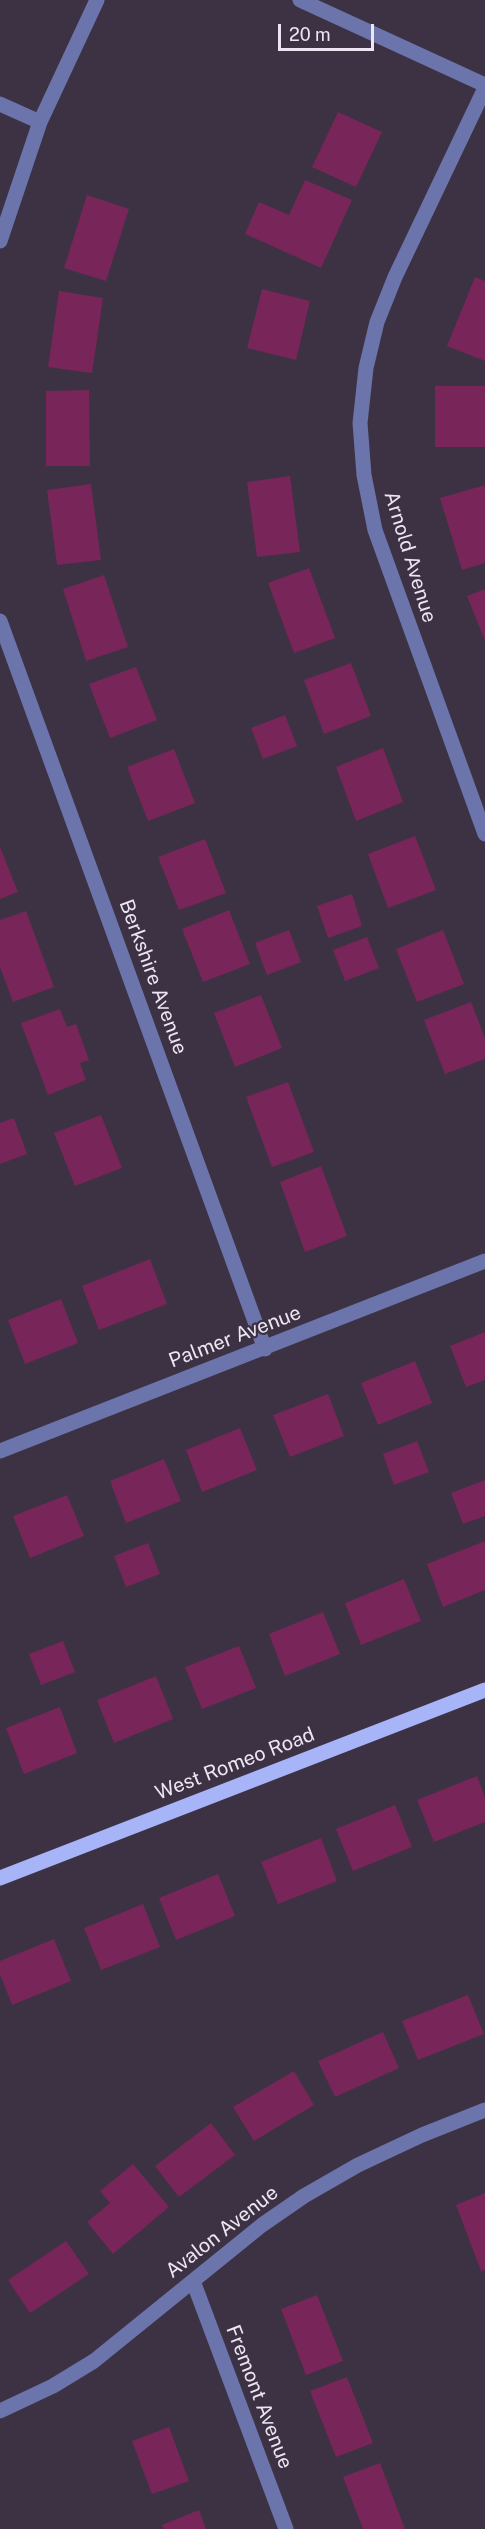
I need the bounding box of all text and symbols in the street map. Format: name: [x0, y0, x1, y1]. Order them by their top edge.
scale bar: [281, 12, 377, 50]
text: 20 m: [289, 24, 331, 45]
street label: Arnold Avenue: [379, 489, 441, 625]
street label: Berkshire Avenue: [114, 896, 192, 1058]
street label: Palmer Avenue: [166, 1301, 304, 1373]
street label: West Romeo Road: [152, 1723, 318, 1805]
street label: Avalon Avenue: [161, 2181, 283, 2283]
street label: Fremont Avenue: [221, 2322, 297, 2472]

